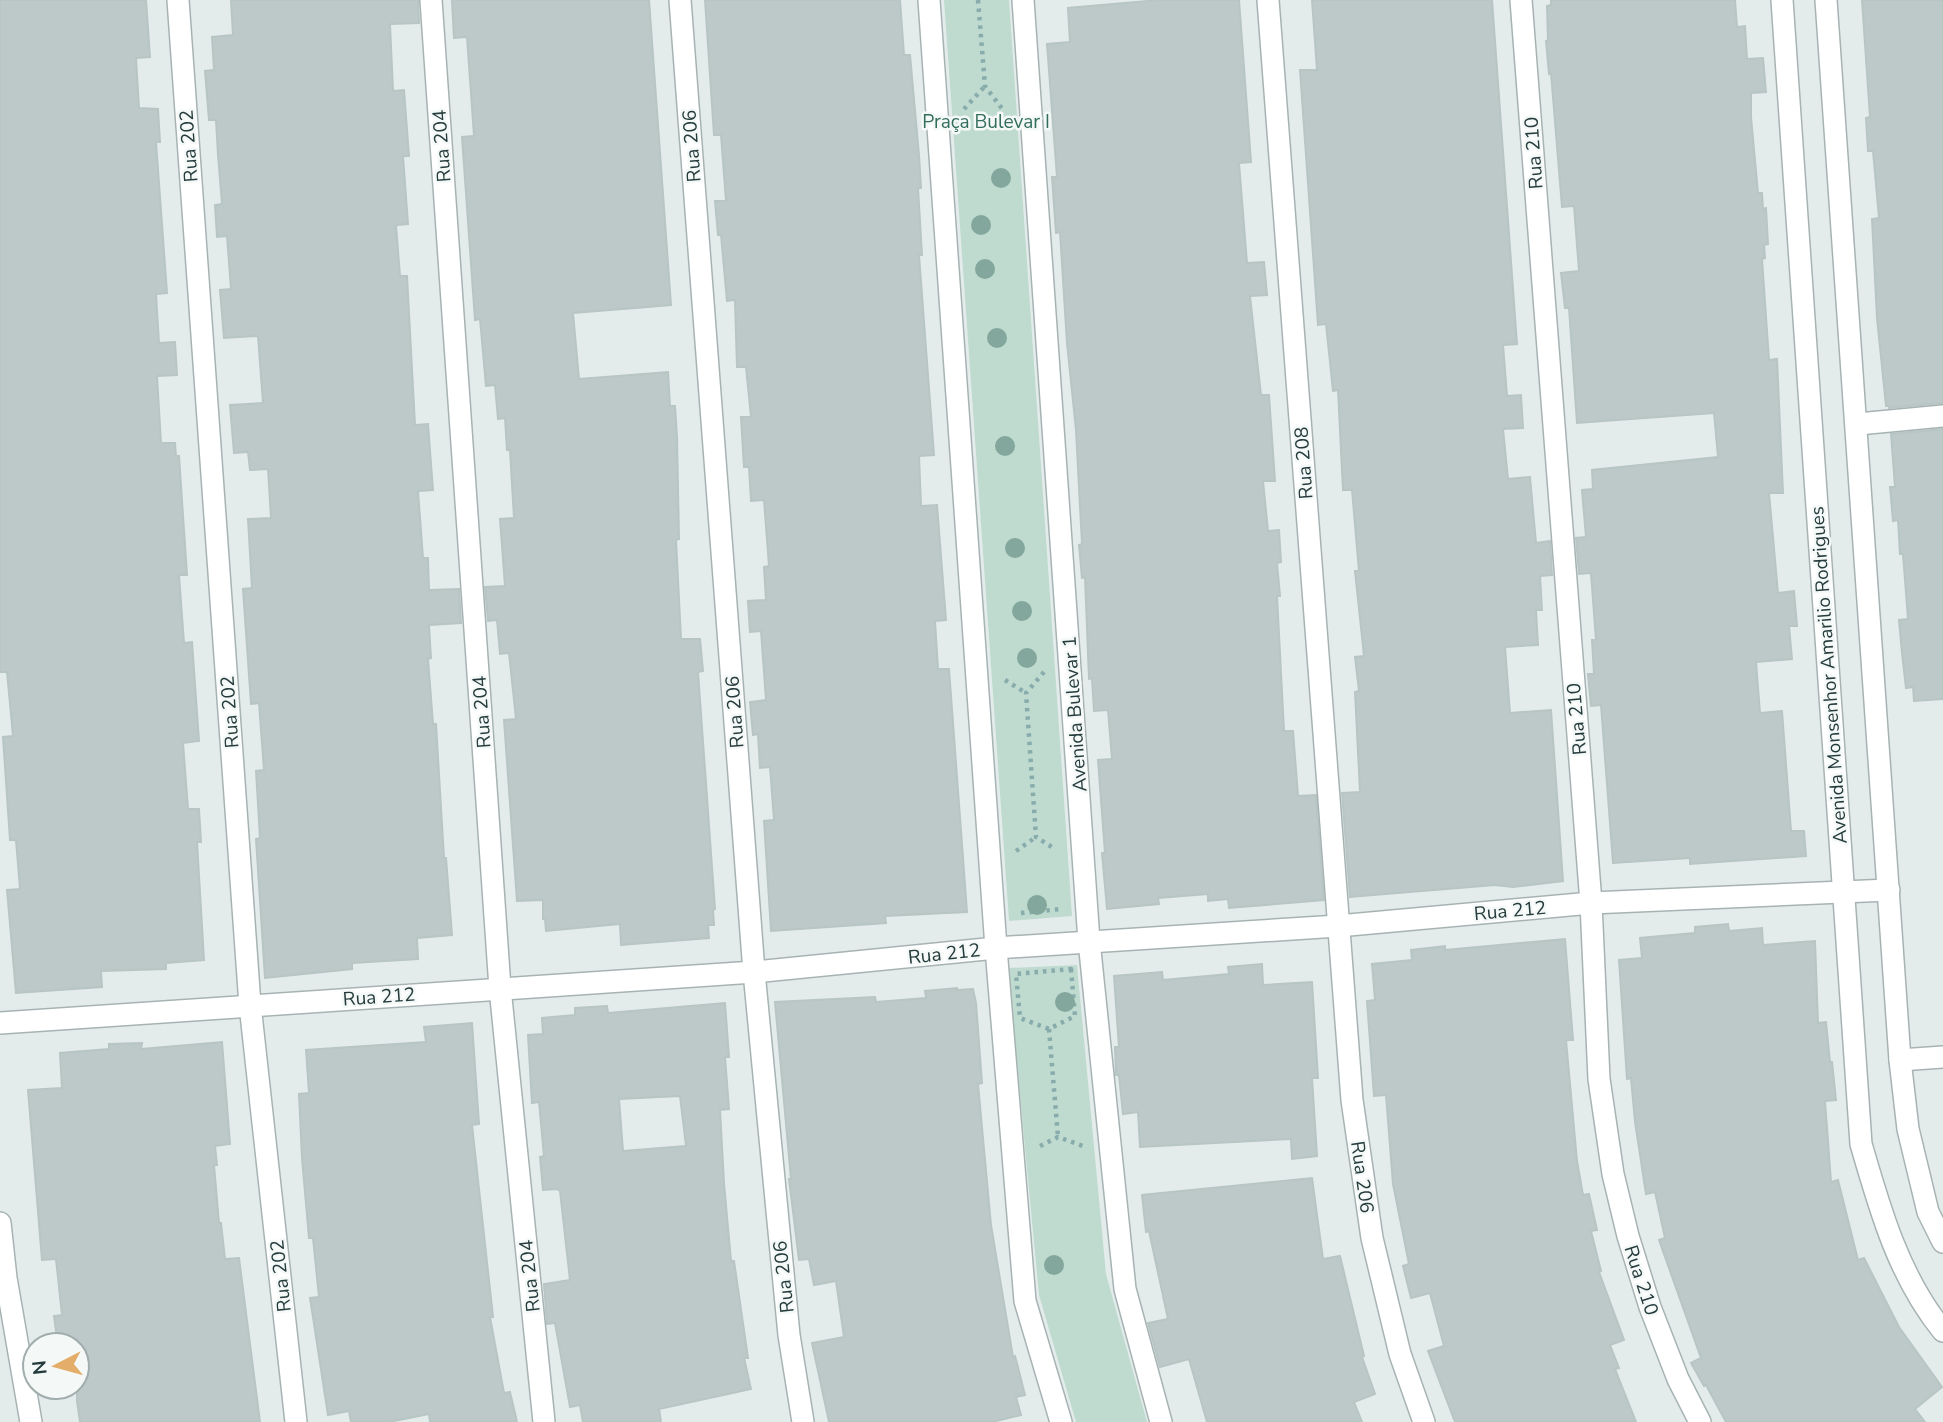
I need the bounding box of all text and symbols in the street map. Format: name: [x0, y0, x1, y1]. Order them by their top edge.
street label: Rua 202: [173, 109, 204, 183]
street label: Rua 204: [426, 109, 457, 183]
street label: Rua 206: [676, 109, 707, 183]
park label: Praça Bulevar I: [922, 109, 1050, 135]
street label: Rua 210: [1518, 116, 1549, 190]
street label: Rua 208: [1288, 426, 1319, 500]
street label: Avenida Monsenhor Amarilio Rodrigues: [1804, 505, 1854, 845]
street label: Avenida Bulevar 1: [1057, 635, 1093, 793]
street label: Rua 202: [214, 675, 245, 749]
street label: Rua 204: [466, 675, 497, 749]
street label: Rua 206: [719, 675, 750, 749]
street label: Rua 210: [1561, 682, 1593, 756]
street label: Rua 212: [1473, 895, 1547, 927]
street label: Rua 212: [907, 937, 982, 971]
street label: Rua 212: [342, 981, 416, 1012]
street label: Rua 206: [1344, 1139, 1380, 1215]
street label: Rua 202: [264, 1238, 298, 1313]
street label: Rua 204: [513, 1238, 547, 1313]
street label: Rua 206: [767, 1239, 801, 1314]
street label: Rua 210: [1617, 1242, 1665, 1319]
north arrow: [21, 1331, 91, 1401]
text: N: [26, 1359, 54, 1376]

